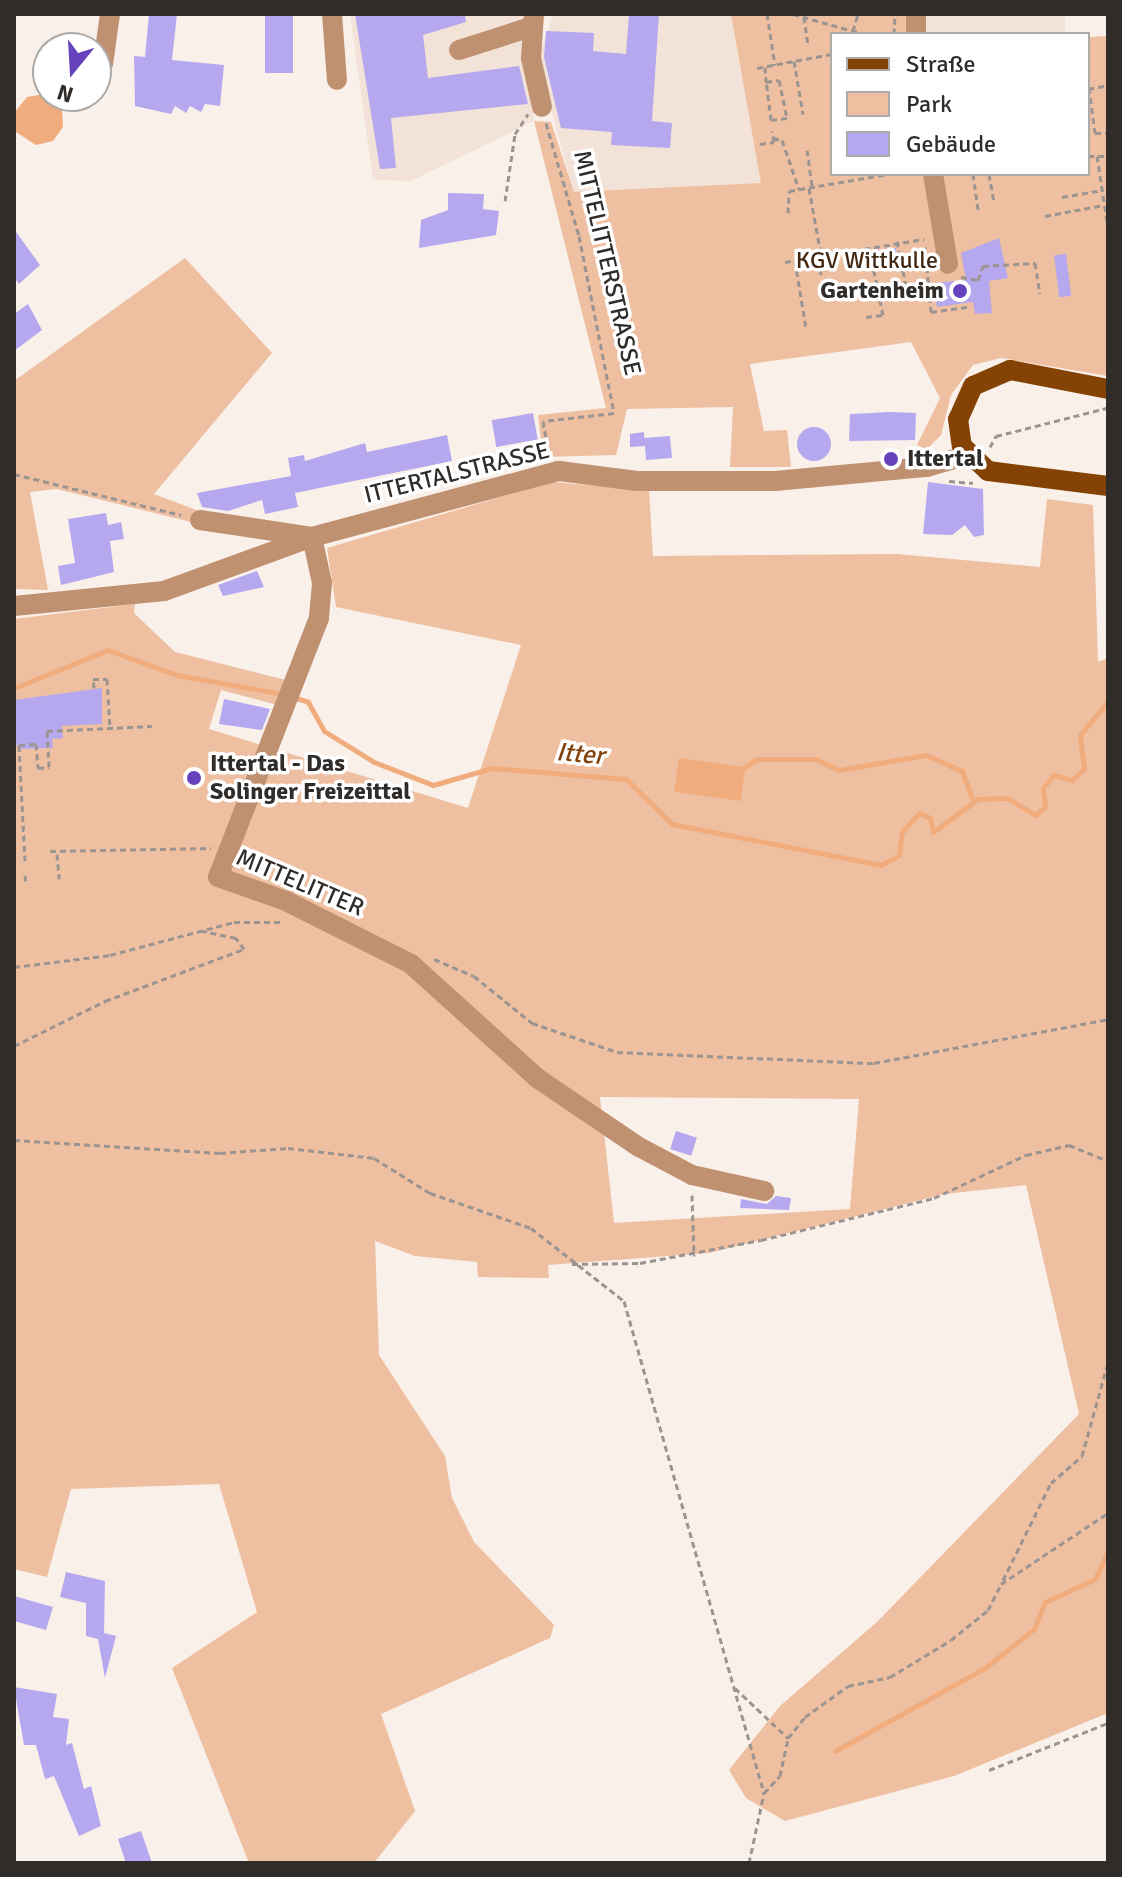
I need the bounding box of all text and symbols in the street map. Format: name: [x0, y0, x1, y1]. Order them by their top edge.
north arrow: [32, 32, 112, 112]
legend: [830, 32, 1090, 176]
text: Straße: [906, 49, 976, 79]
text: N: [54, 78, 77, 109]
text: Park: [906, 89, 952, 119]
text: Gebäude: [906, 129, 996, 159]
street label: MITTELITTERSTRASSE: [567, 148, 647, 378]
park label: KGV Wittkulle: [796, 247, 938, 275]
place label: Gartenheim: [820, 277, 944, 305]
marker: Gartenheim: [951, 282, 969, 300]
street label: ITTERTALSTRASSE: [361, 436, 553, 510]
place label: Ittertal: [907, 445, 984, 473]
marker: Ittertal: [882, 450, 900, 468]
water label: Itter: [555, 737, 605, 773]
place label: Ittertal - Das Solinger Freizeittal: [210, 750, 411, 806]
marker: Ittertal - Das Solinger Freizeittal: [185, 769, 203, 787]
street label: MITTELITTER: [232, 843, 368, 923]

